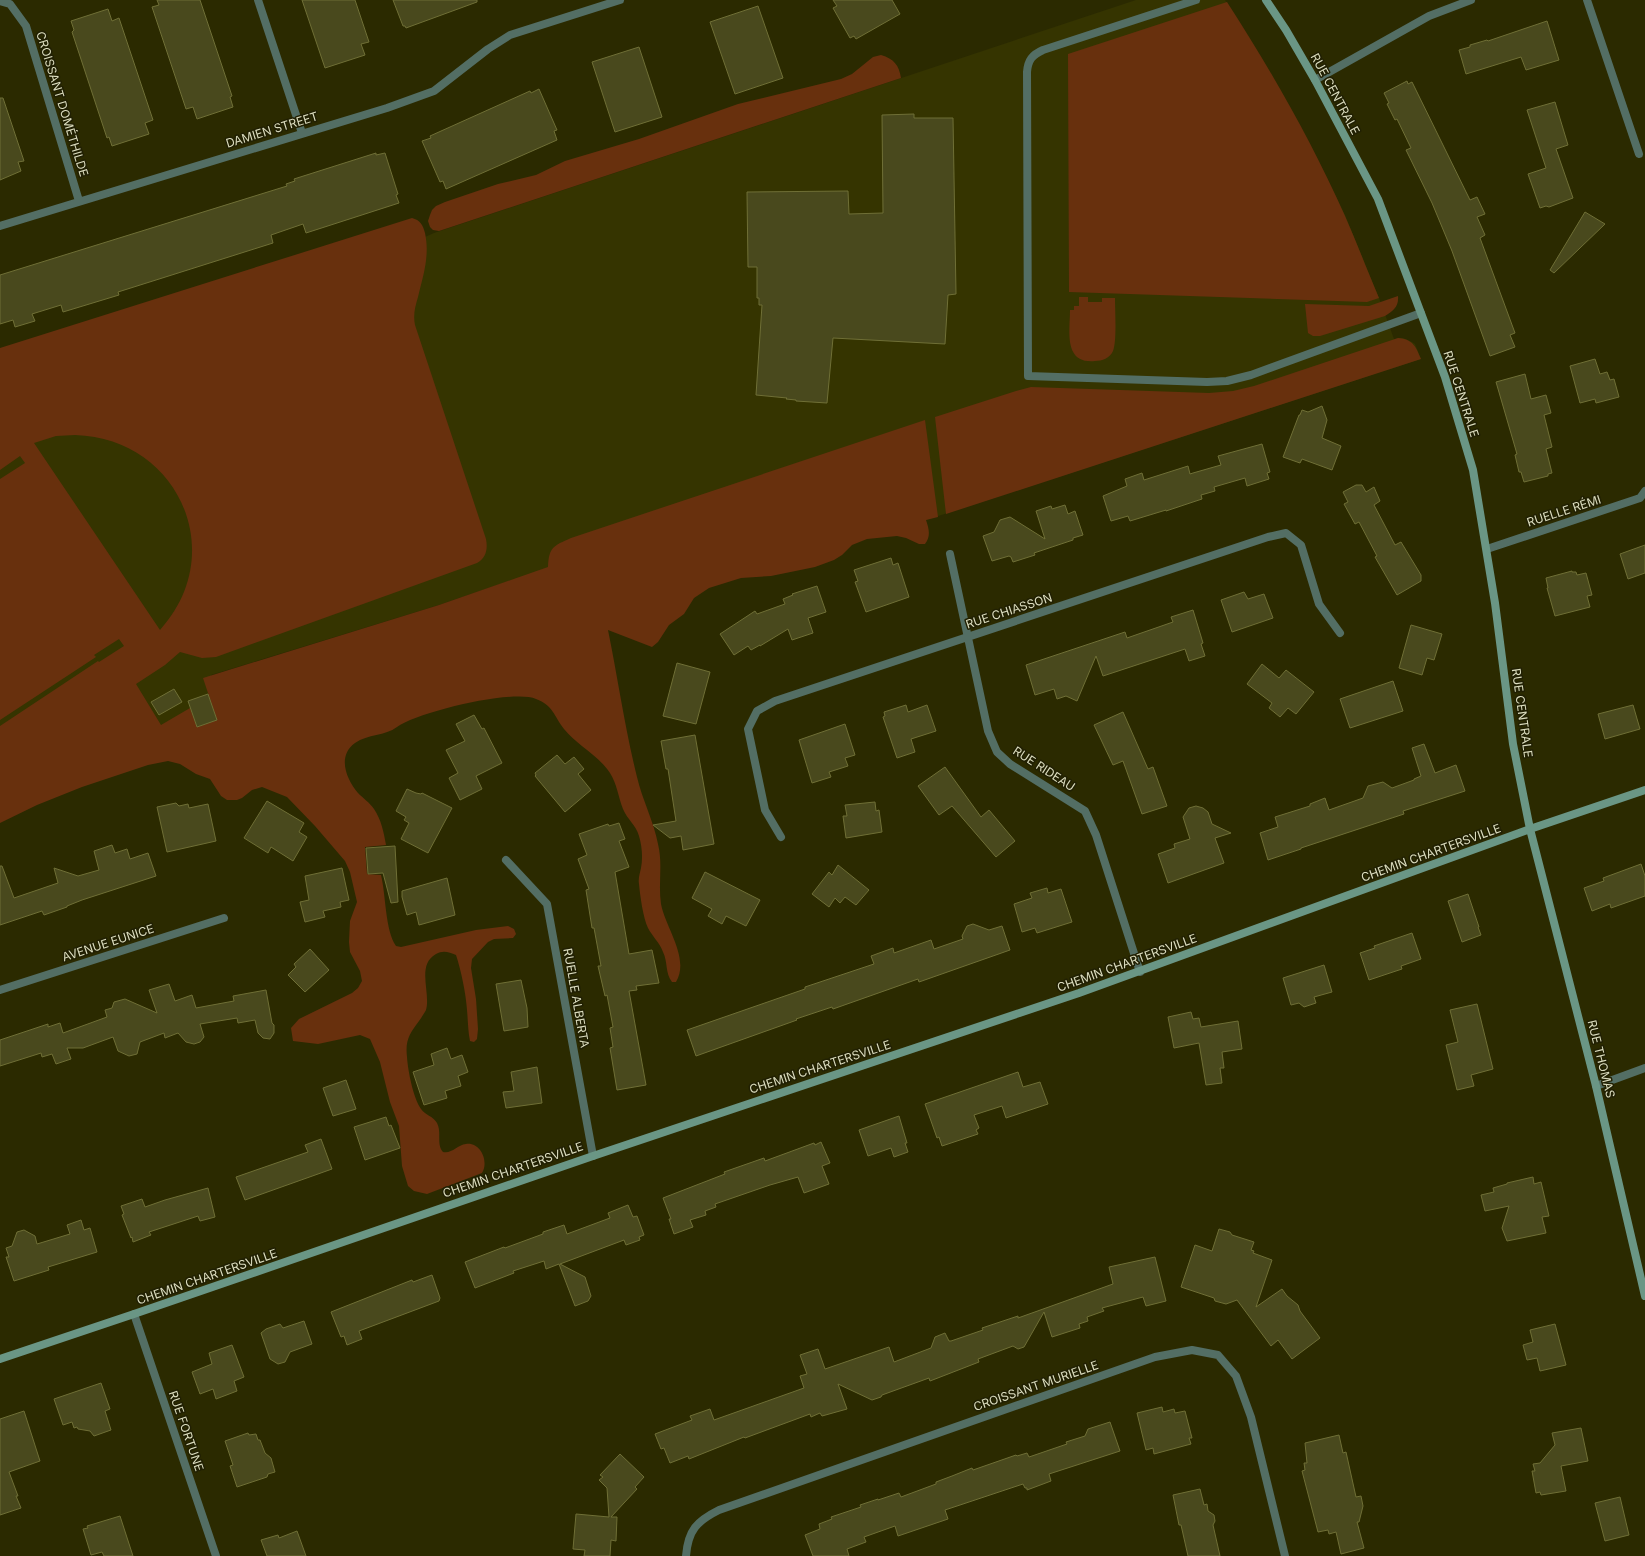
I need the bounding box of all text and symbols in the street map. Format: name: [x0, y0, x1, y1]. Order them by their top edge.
street label: CROISSANT DOMÉTHILDE: [33, 29, 92, 178]
street label: RUE CENTRALE: [1308, 51, 1363, 137]
street label: DAMIEN STREET: [224, 108, 320, 151]
street label: RUE CENTRALE: [1440, 349, 1483, 439]
street label: RUELLE RÉMI: [1525, 491, 1603, 530]
street label: RUE CHIASSON: [964, 589, 1054, 632]
street label: RUE CENTRALE: [1509, 667, 1536, 759]
street label: RUE RIDEAU: [1010, 743, 1078, 794]
street label: CHEMIN CHARTERSVILLE: [1359, 820, 1503, 885]
street label: AVENUE EUNICE: [60, 921, 156, 964]
street label: CHEMIN CHARTERSVILLE: [1055, 930, 1199, 995]
street label: RUELLE ALBERTA: [560, 947, 593, 1049]
street label: RUE THOMAS: [1585, 1018, 1618, 1100]
street label: CHEMIN CHARTERSVILLE: [747, 1037, 892, 1096]
street label: CHEMIN CHARTERSVILLE: [441, 1138, 585, 1201]
street label: CHEMIN CHARTERSVILLE: [135, 1245, 279, 1308]
street label: CROISSANT MURIELLE: [971, 1357, 1100, 1414]
street label: RUE FORTUNE: [166, 1389, 207, 1473]

